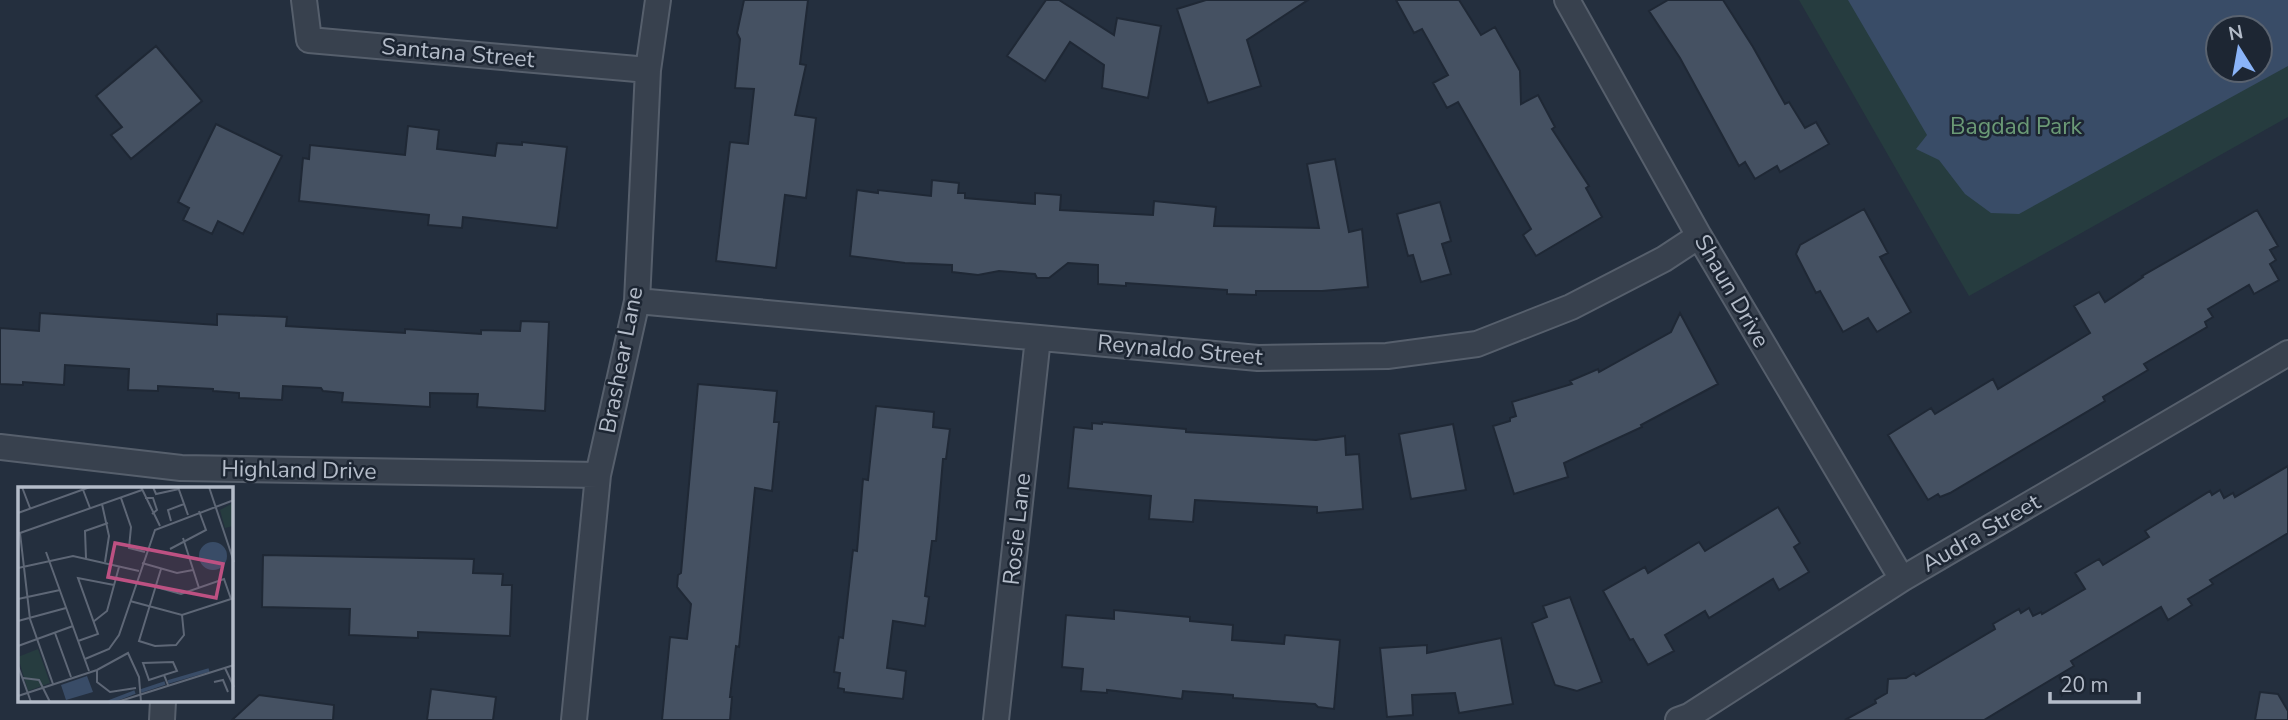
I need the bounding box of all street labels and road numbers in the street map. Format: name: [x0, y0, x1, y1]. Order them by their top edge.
street label: Santana Street: [380, 31, 537, 75]
street label: Shaun Drive: [1687, 229, 1777, 353]
street label: Brashear Lane: [592, 284, 650, 436]
street label: Reynaldo Street: [1096, 327, 1265, 373]
street label: Highland Drive: [221, 453, 377, 487]
street label: Rosie Lane: [996, 471, 1038, 587]
street label: Audra Street: [1916, 486, 2047, 579]

